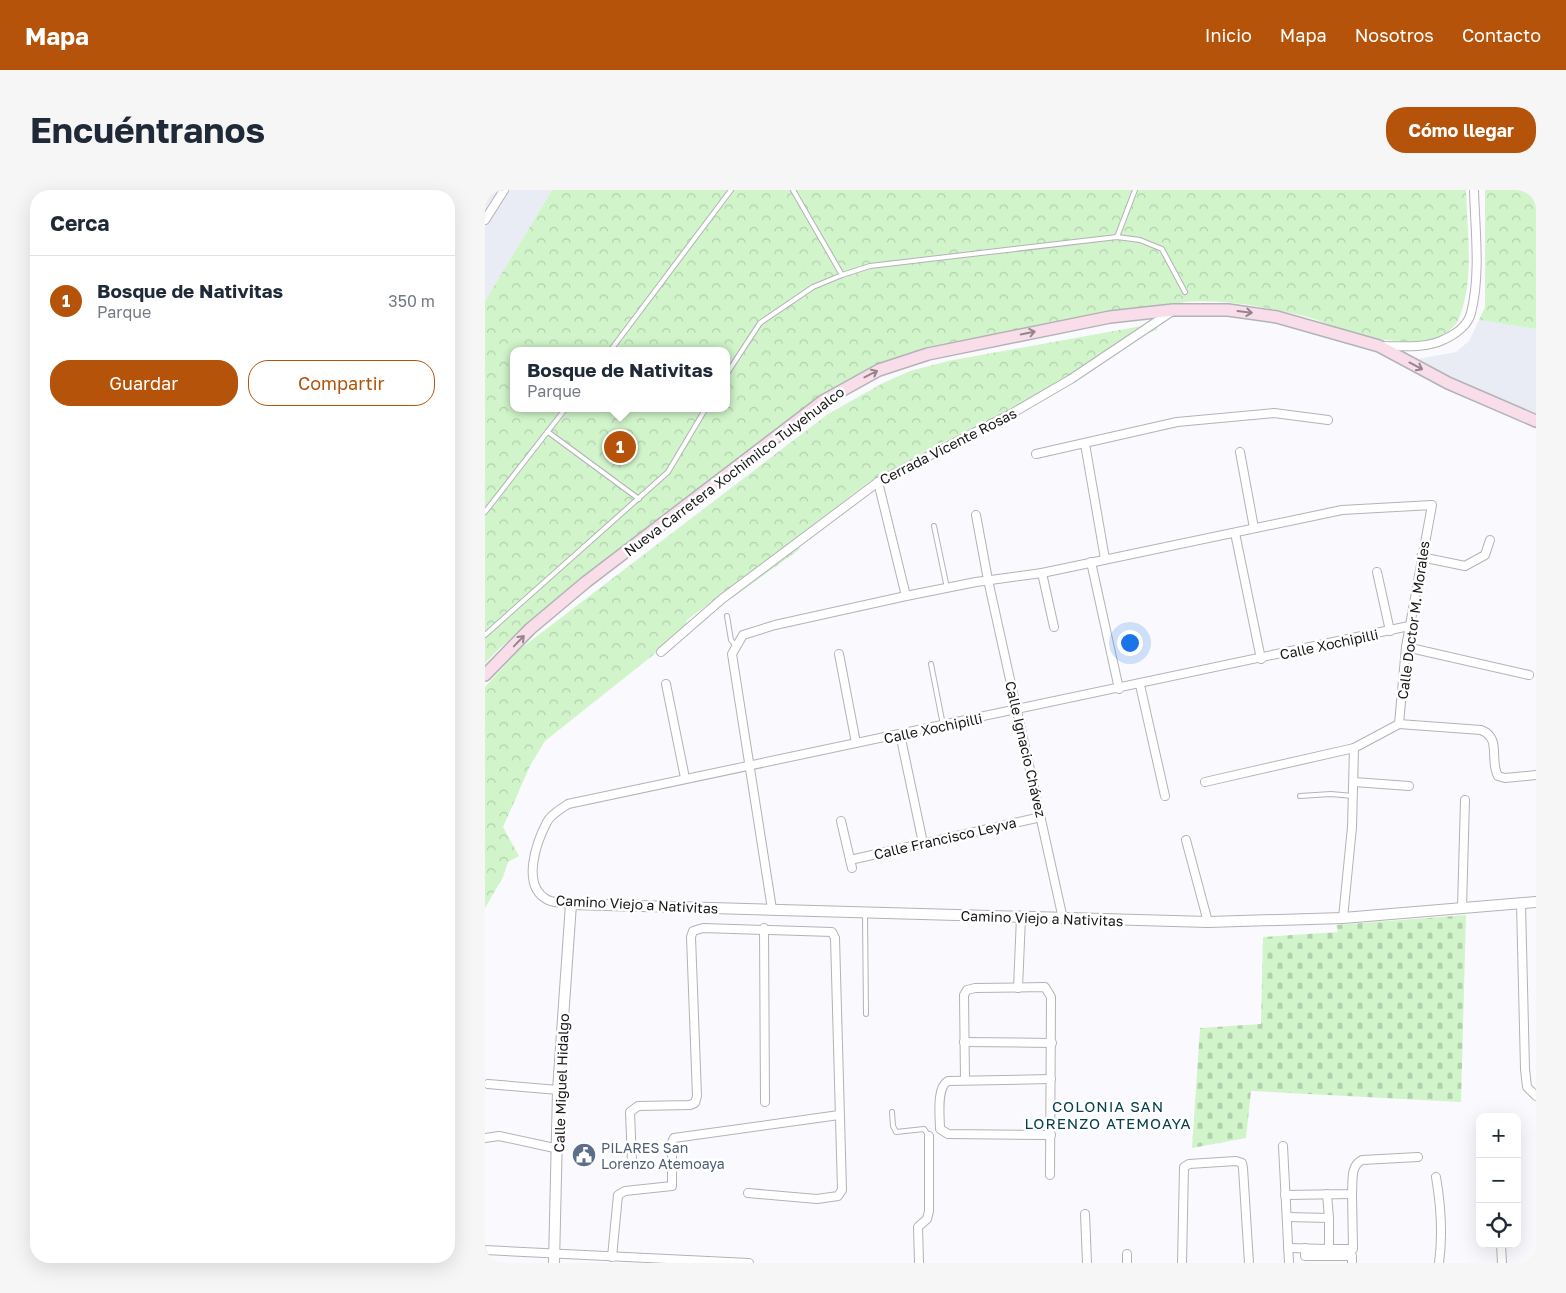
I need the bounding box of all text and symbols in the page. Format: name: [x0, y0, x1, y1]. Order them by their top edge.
text: Mapa: [25, 21, 89, 50]
text: Inicio: [1205, 24, 1252, 46]
text: Mapa: [1280, 24, 1327, 46]
text: Nosotros: [1355, 24, 1434, 46]
text: Contacto: [1462, 24, 1541, 46]
button: Cómo llegar: [1386, 107, 1536, 153]
text: Encuéntranos: [30, 109, 265, 151]
text: Cerca: [50, 210, 109, 236]
text: Bosque de Nativitas: [97, 279, 283, 302]
text: 1: [62, 291, 70, 311]
text: 350 m: [388, 291, 435, 311]
text: Parque: [97, 302, 151, 322]
one-way arrow: [1237, 307, 1253, 317]
one-way arrow: [1020, 328, 1036, 337]
popup: [510, 347, 730, 412]
text: Bosque de Nativitas: [527, 358, 713, 381]
button: Guardar: [50, 360, 238, 406]
button: Compartir: [248, 360, 435, 406]
one-way arrow: [1408, 362, 1423, 371]
one-way arrow: [864, 369, 879, 379]
text: Parque: [527, 381, 581, 401]
street label: Nueva Carretera Xochimilco Tulyehualco: [621, 383, 847, 559]
street label: Cerrada Vicente Rosas: [877, 404, 1019, 488]
pin: 1: [604, 428, 636, 466]
street label: Calle Doctor M. Morales: [1393, 540, 1433, 700]
street label: Calle Xochipilli: [1278, 625, 1380, 663]
your location: [1117, 630, 1143, 656]
one-way arrow: [513, 634, 525, 647]
street label: Calle Ignacio Chávez: [1002, 679, 1050, 819]
street label: Calle Xochipilli: [882, 709, 984, 747]
street label: Calle Francisco Leyva: [872, 813, 1018, 863]
street label: Camino Viejo a Nativitas: [555, 891, 719, 917]
street label: Camino Viejo a Nativitas: [960, 907, 1124, 929]
street label: Calle Miguel Hidalgo: [550, 1013, 572, 1153]
district label: COLONIA SAN LORENZO ATEMOAYA: [1024, 1097, 1192, 1132]
map controls: [1476, 1113, 1521, 1248]
button: +: [1476, 1113, 1521, 1158]
place label: PILARES San Lorenzo Atemoaya: [601, 1139, 725, 1172]
public building icon: PILARES San Lorenzo Atemoaya: [571, 1142, 597, 1168]
button: −: [1476, 1158, 1521, 1203]
button: locate: [1476, 1203, 1521, 1248]

